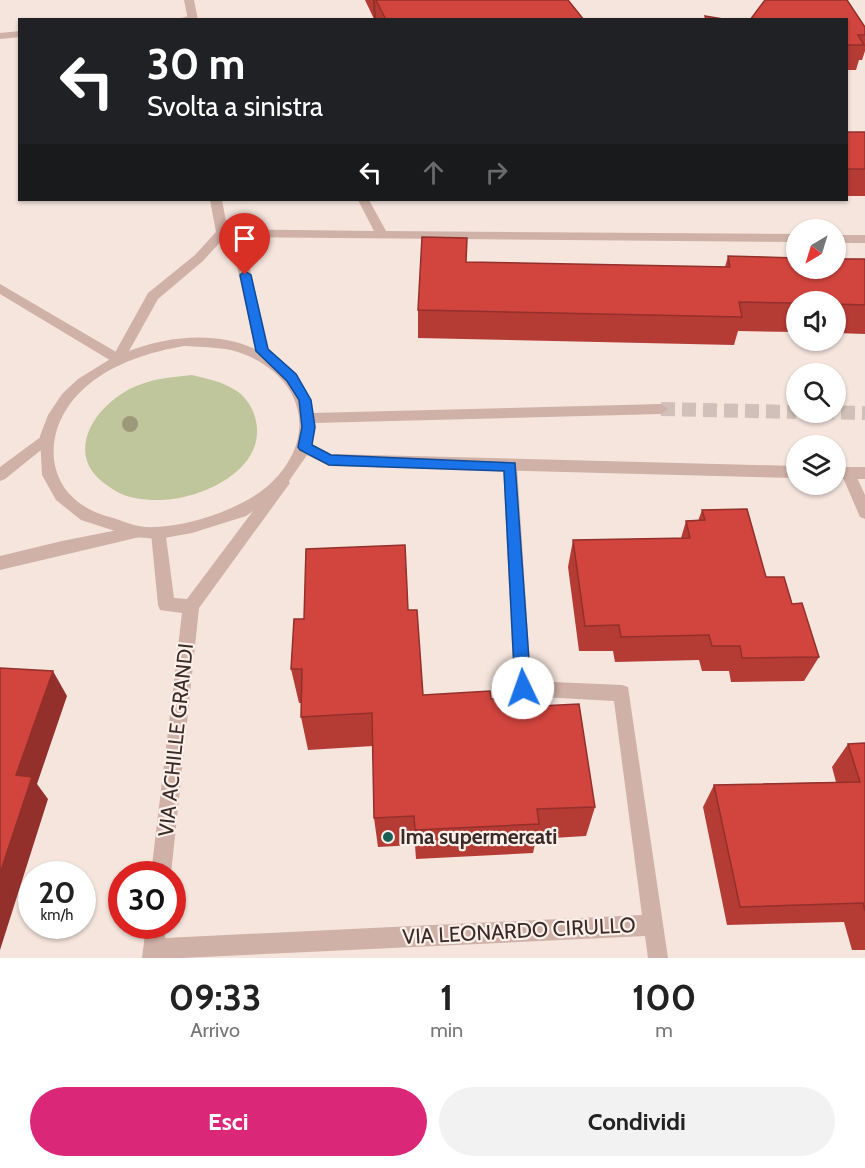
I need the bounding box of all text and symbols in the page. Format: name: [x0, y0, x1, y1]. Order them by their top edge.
text: 30 m: [147, 38, 245, 90]
icon: left: [48, 42, 126, 120]
text: Svolta a sinistra: [147, 90, 323, 123]
icon: left: [354, 156, 387, 189]
icon: ahead: [417, 156, 450, 189]
icon: right: [480, 156, 513, 189]
pin: [219, 213, 270, 275]
north arrow: [786, 219, 846, 279]
map controls: [786, 219, 846, 495]
icon: arrive: [228, 222, 261, 255]
button: sound: [786, 291, 846, 351]
button: search: [786, 363, 846, 423]
button: layers: [786, 435, 846, 495]
street label: VIA ACHILLE GRANDI: [153, 642, 198, 838]
position arrow: [491, 656, 555, 720]
place label: Ima supermercati: [400, 824, 557, 849]
marker: Ima supermercati: [381, 830, 395, 844]
speed limit sign: 30: [108, 861, 186, 939]
text: 20: [38, 874, 76, 911]
text: km/h: [41, 906, 73, 924]
street label: VIA LEONARDO CIRULLO: [402, 912, 636, 949]
text: 09:33: [169, 975, 261, 1019]
text: 1: [440, 975, 453, 1019]
text: 100: [632, 975, 696, 1019]
text: Arrivo: [190, 1018, 240, 1042]
text: min: [430, 1018, 463, 1042]
text: m: [655, 1018, 673, 1042]
button: Esci: [30, 1087, 427, 1156]
button: Condividi: [439, 1087, 835, 1156]

